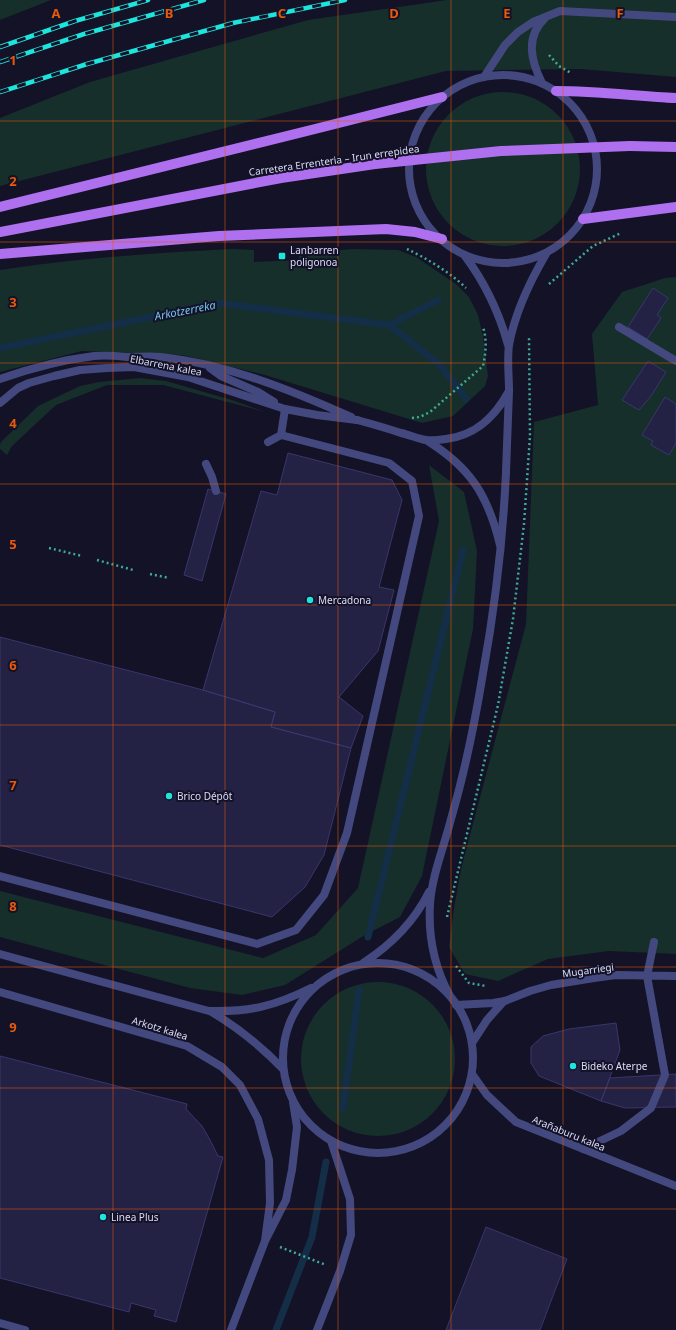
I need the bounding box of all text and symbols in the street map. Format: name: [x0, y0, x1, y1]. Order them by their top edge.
text: A: [52, 4, 61, 22]
text: B: [165, 4, 173, 22]
text: C: [278, 4, 286, 22]
text: D: [389, 4, 399, 22]
text: E: [503, 4, 511, 22]
text: F: [616, 4, 624, 22]
text: 1: [9, 51, 17, 69]
street label: Carretera Errenteria – Irun errepidea: [248, 141, 420, 179]
text: 2: [9, 172, 17, 190]
place label: Lanbarren poligonoa: [290, 243, 339, 269]
marker: Lanbarren poligonoa: [277, 251, 287, 261]
text: 3: [9, 293, 17, 311]
water label: Arkotzerreka: [152, 297, 217, 323]
street label: Elbarrena kalea: [129, 351, 203, 379]
text: 4: [9, 414, 17, 432]
text: 5: [9, 535, 17, 553]
place label: Mercadona: [318, 593, 371, 607]
marker: Mercadona: [305, 595, 315, 605]
text: 6: [9, 656, 17, 674]
text: 7: [9, 776, 17, 794]
place label: Brico Dépôt: [177, 789, 233, 803]
marker: Brico Dépôt: [164, 791, 174, 801]
text: 8: [9, 897, 17, 915]
street label: Mugarriegi: [561, 959, 615, 981]
street label: Arkotz kalea: [130, 1013, 190, 1043]
text: 9: [9, 1018, 17, 1036]
place label: Bideko Aterpe: [581, 1059, 648, 1073]
marker: Bideko Aterpe: [568, 1061, 578, 1071]
street label: Arañaburu kalea: [530, 1112, 608, 1154]
place label: Linea Plus: [111, 1210, 159, 1224]
marker: Linea Plus: [98, 1212, 108, 1222]

